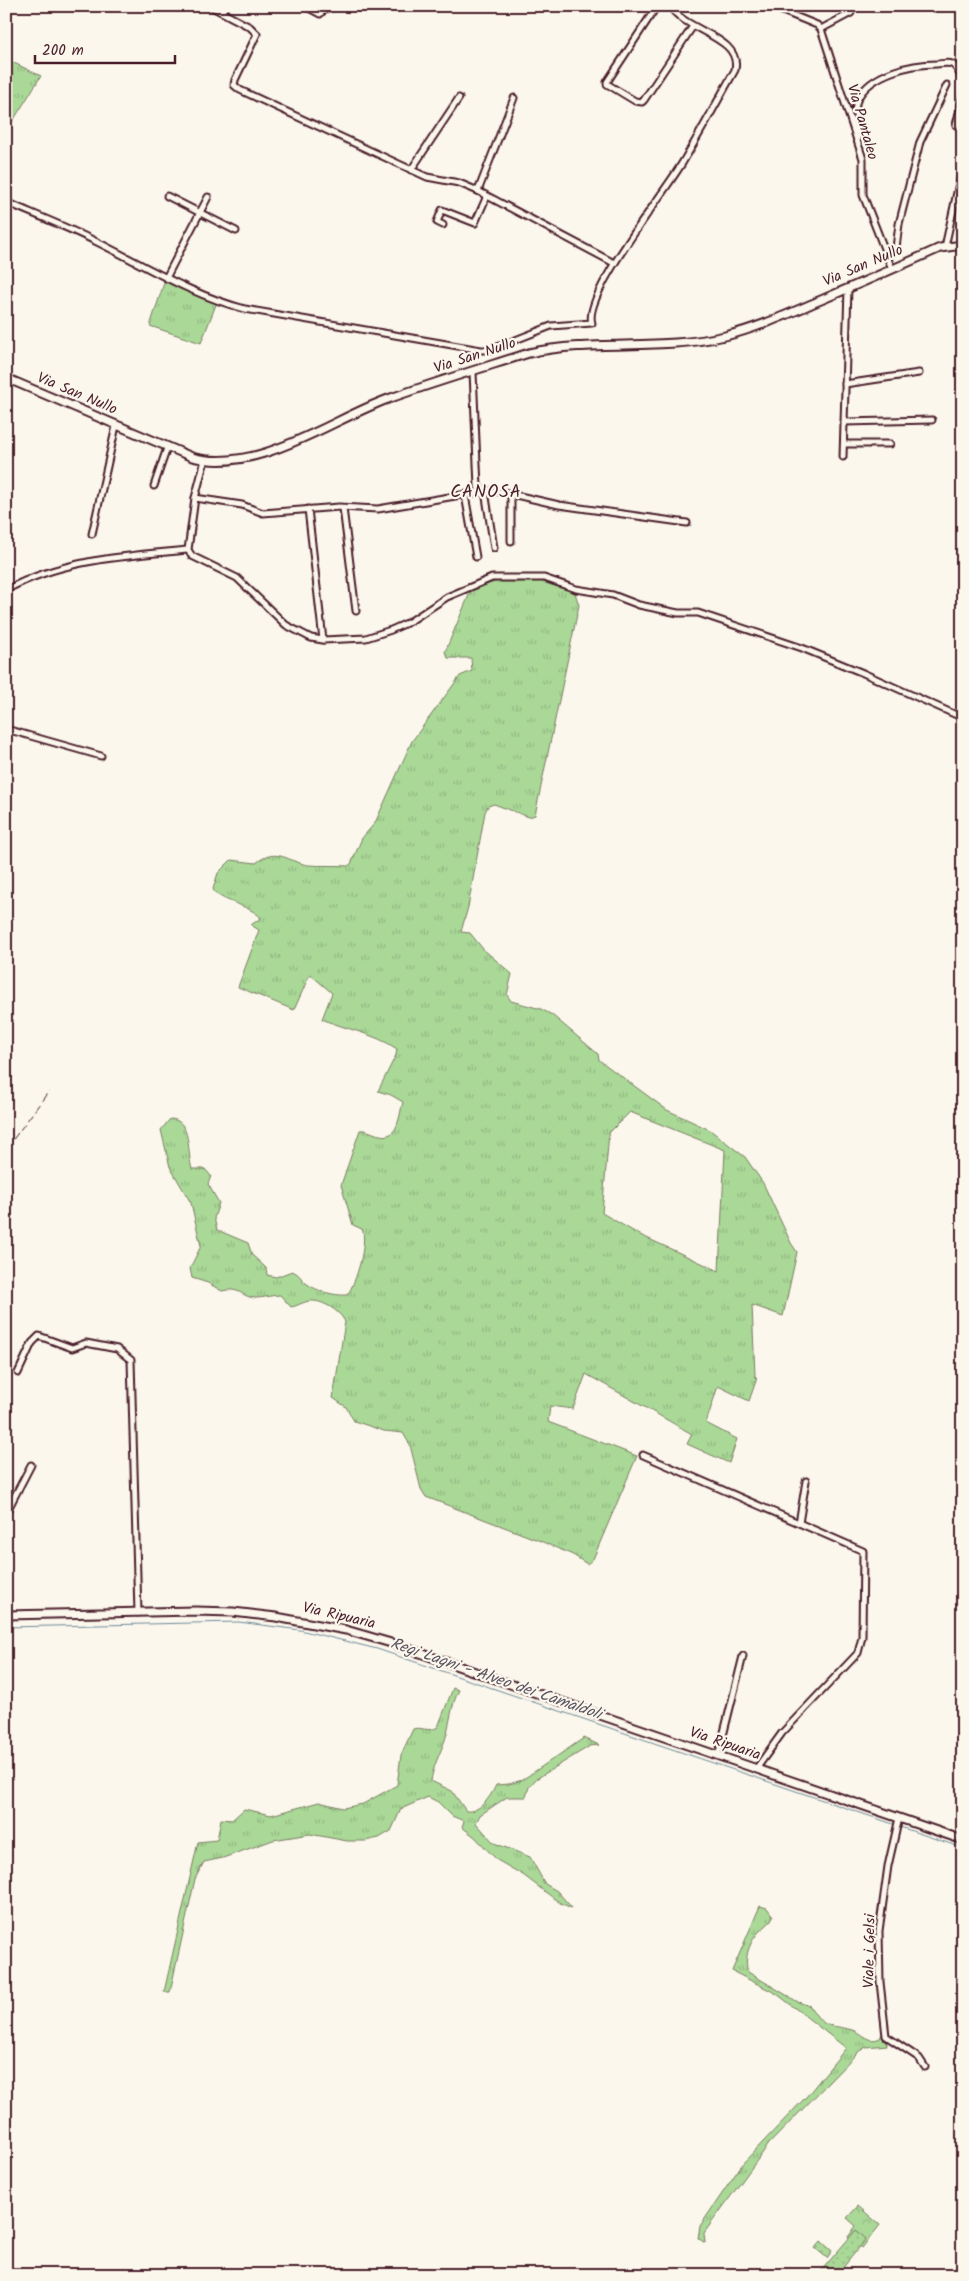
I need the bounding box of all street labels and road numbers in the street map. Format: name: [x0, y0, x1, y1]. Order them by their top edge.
street label: Via Pantaleo: [840, 81, 884, 163]
street label: Via San Nullo: [819, 238, 907, 294]
street label: Via San Nullo: [431, 331, 519, 381]
street label: Via San Nullo: [33, 366, 121, 422]
street label: Via Ripuaria: [300, 1596, 378, 1636]
street label: Via Ripuaria: [686, 1721, 764, 1767]
street label: Viale i Gelsi: [857, 1912, 883, 1988]

